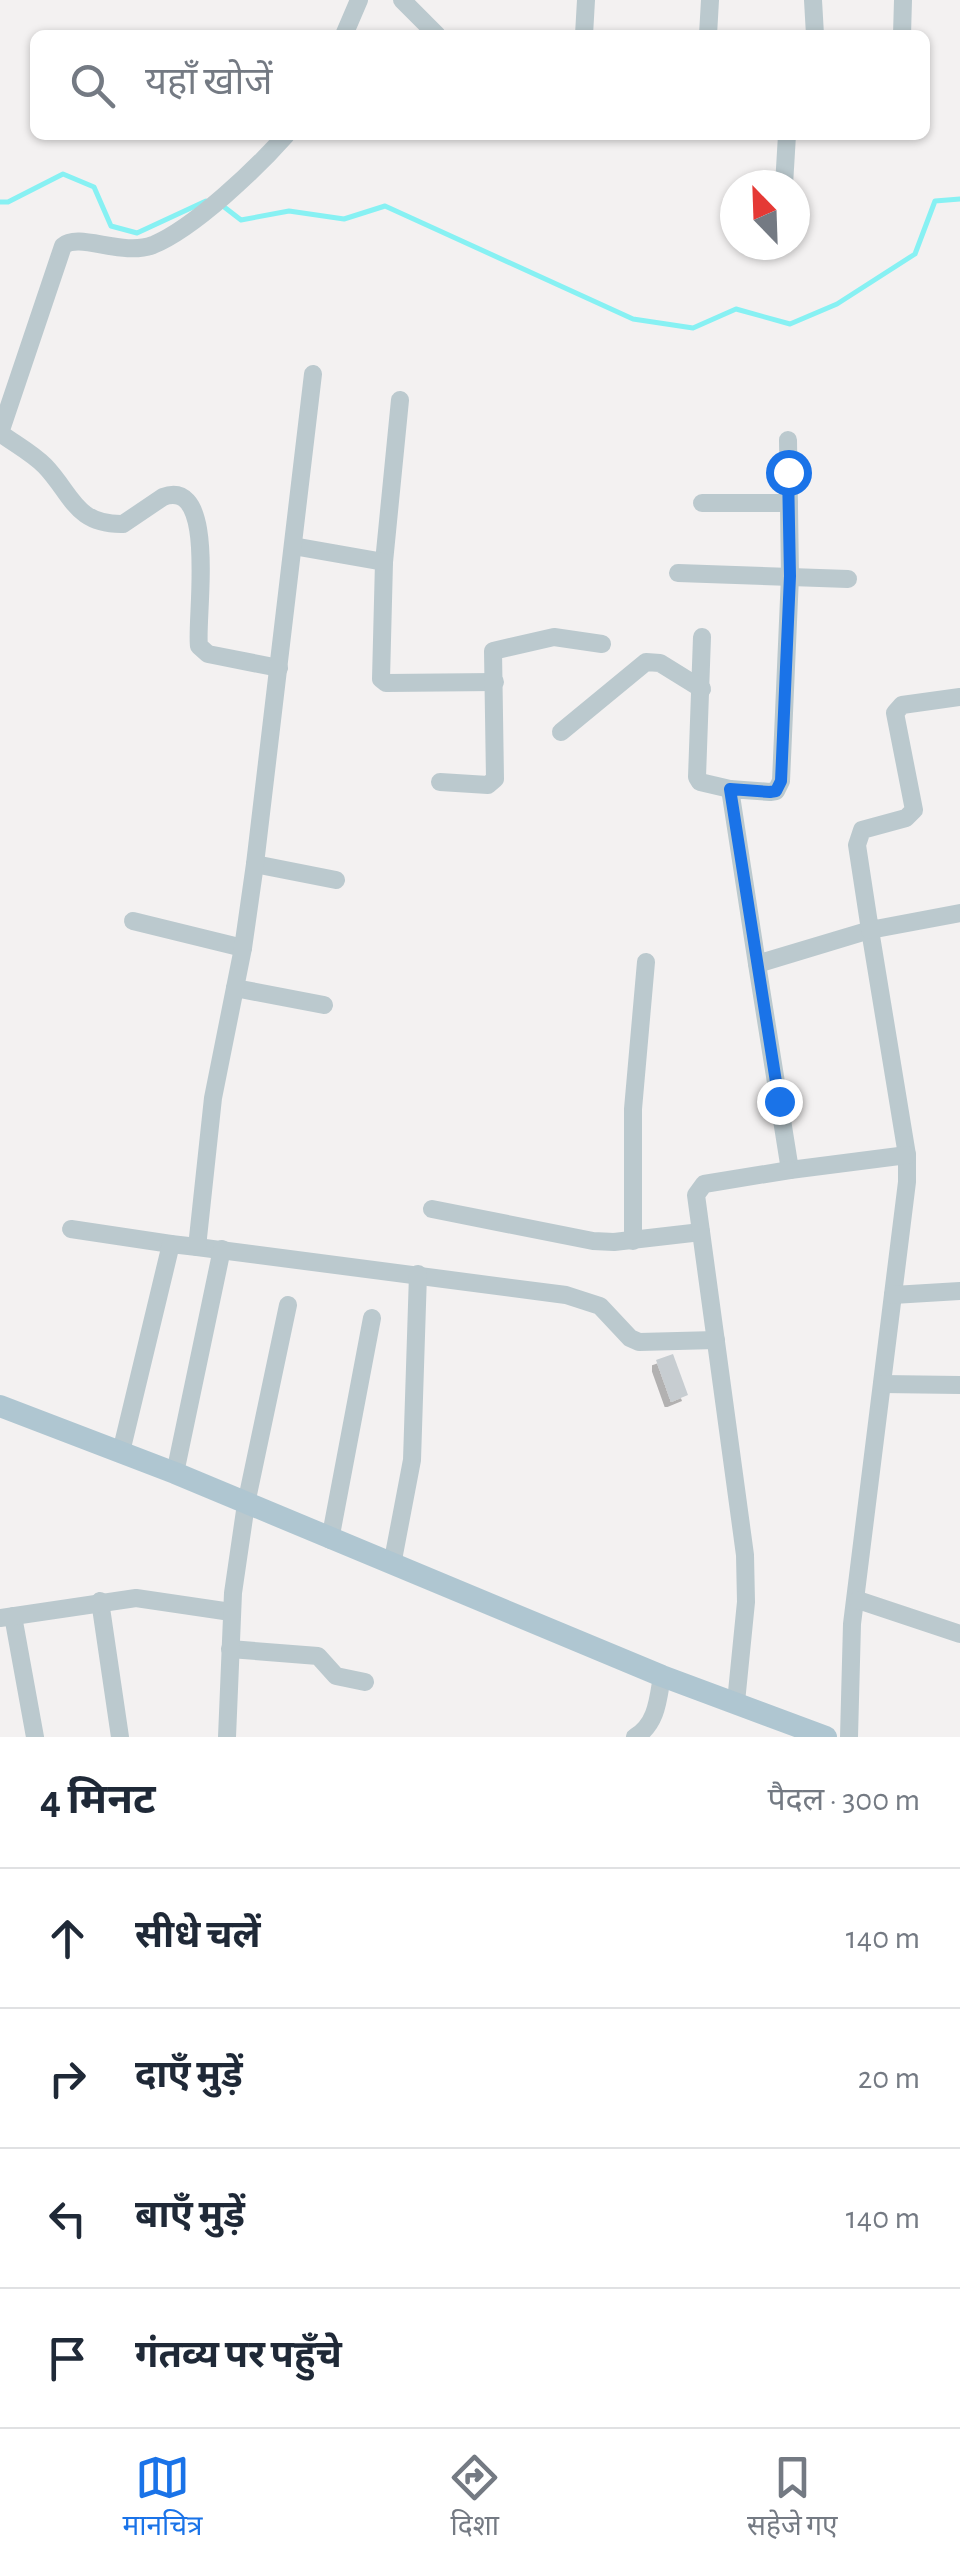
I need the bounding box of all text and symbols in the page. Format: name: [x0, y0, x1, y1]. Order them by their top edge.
search box: [30, 30, 930, 140]
icon: search: [65, 58, 120, 113]
text: यहाँ खोजें: [145, 64, 272, 102]
north arrow: [720, 170, 810, 260]
route start: [766, 450, 812, 496]
route end: [757, 1079, 803, 1125]
text: 4 मिनट: [40, 1779, 156, 1821]
text: पैदल · 300 m: [767, 1784, 920, 1816]
icon: ahead: [40, 1911, 95, 1966]
text: सीधे चलें: [135, 1917, 261, 1955]
text: 140 m: [846, 1922, 920, 1954]
icon: right: [40, 2051, 95, 2106]
text: दाएँ मुड़ें: [135, 2057, 243, 2095]
text: 20 m: [858, 2062, 920, 2094]
icon: left: [40, 2191, 95, 2246]
text: बाएँ मुड़ें: [135, 2197, 245, 2235]
text: 140 m: [846, 2202, 920, 2234]
icon: arrive: [40, 2331, 95, 2386]
text: गंतव्य पर पहुँचे: [135, 2337, 342, 2375]
tab: मानचित्र: [122, 2450, 202, 2546]
tab: दिशा: [447, 2450, 502, 2546]
tab: सहेजे गए: [747, 2450, 838, 2546]

